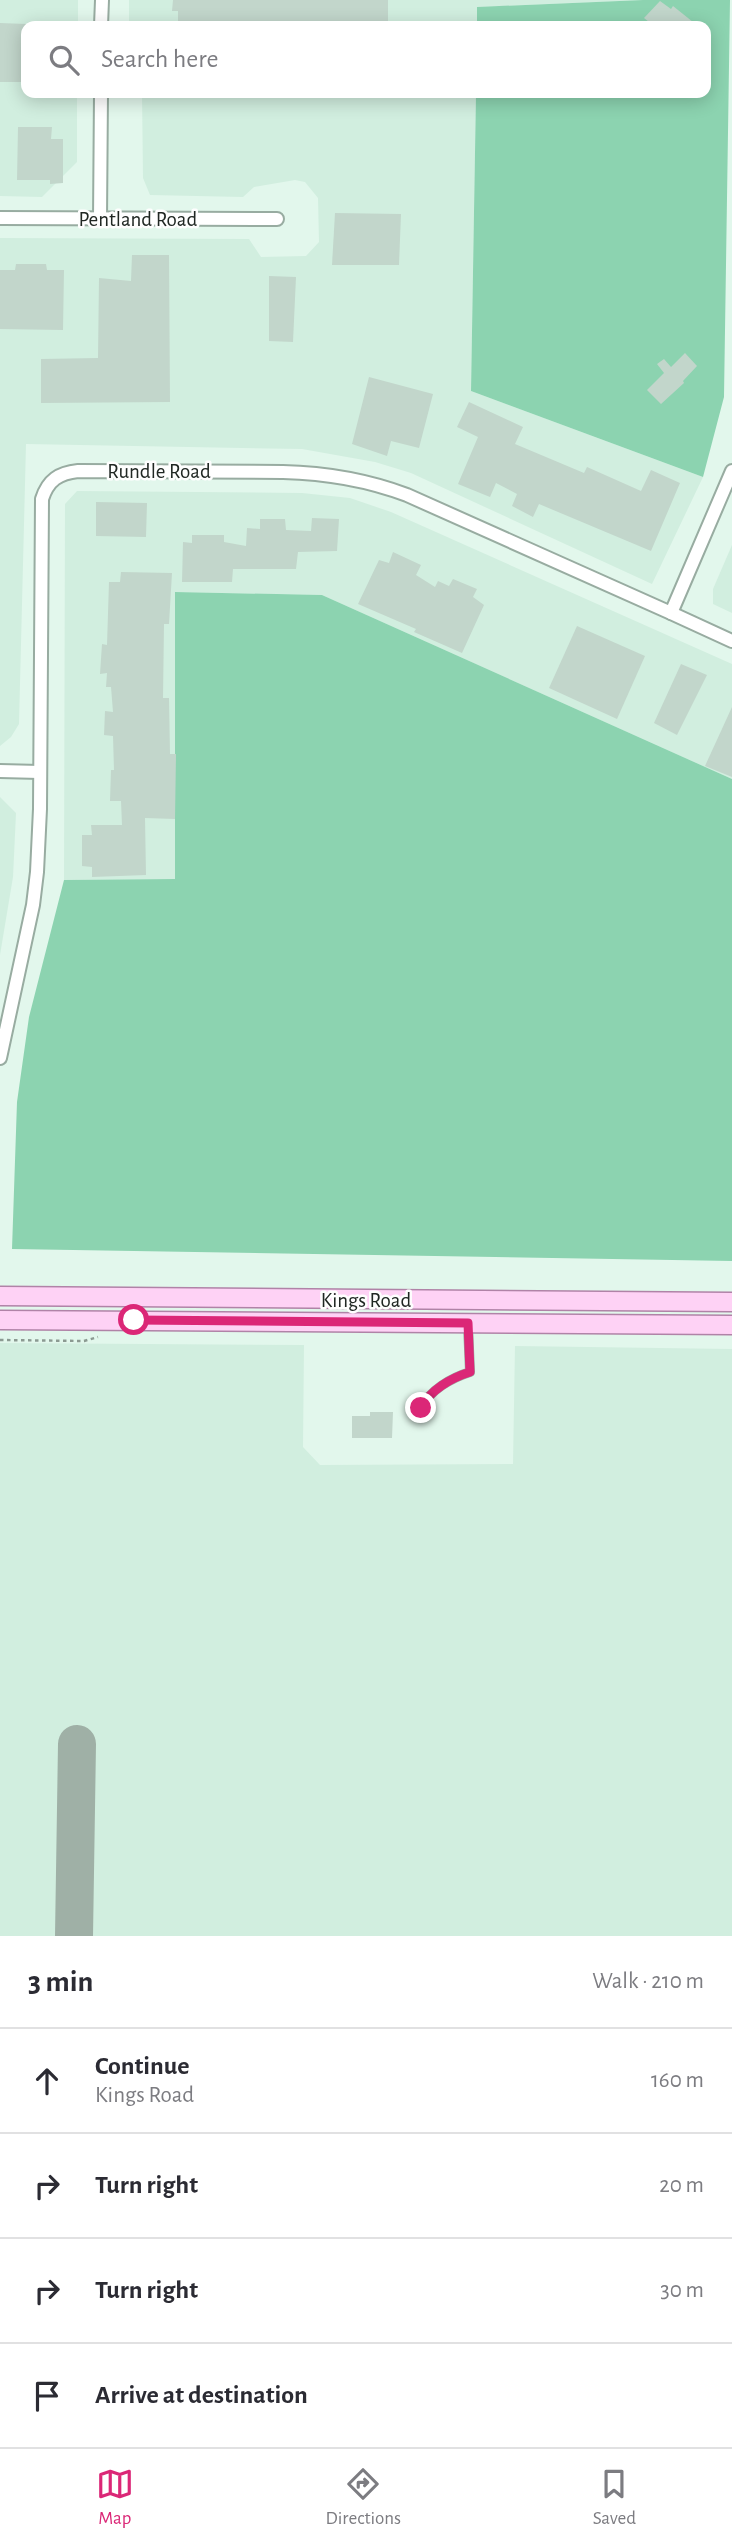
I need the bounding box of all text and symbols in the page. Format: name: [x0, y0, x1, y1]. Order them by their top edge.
search box: [21, 21, 711, 98]
icon: search: [45, 41, 83, 79]
text: Search here: [101, 46, 219, 72]
street label: Pentland Road: [79, 209, 198, 230]
street label: Rundle Road: [107, 461, 211, 482]
street label: Kings Road: [321, 1290, 411, 1311]
route start: [118, 1304, 149, 1335]
route end: [405, 1392, 436, 1423]
text: 3 min: [28, 1967, 93, 1997]
text: Walk · 210 m: [592, 1970, 704, 1993]
text: Continue: [95, 2053, 190, 2079]
icon: ahead: [28, 2062, 66, 2100]
text: 160 m: [651, 2069, 704, 2092]
text: Kings Road: [95, 2084, 194, 2107]
icon: right: [28, 2167, 66, 2205]
text: Turn right: [95, 2172, 198, 2198]
text: 20 m: [659, 2174, 704, 2197]
icon: right: [28, 2272, 66, 2310]
text: Turn right: [95, 2277, 198, 2303]
text: 30 m: [660, 2279, 704, 2302]
icon: arrive: [28, 2377, 66, 2415]
text: Arrive at destination: [95, 2382, 308, 2408]
tab: Map: [96, 2465, 134, 2530]
tab: Directions: [325, 2465, 401, 2530]
tab: Saved: [593, 2465, 636, 2530]

